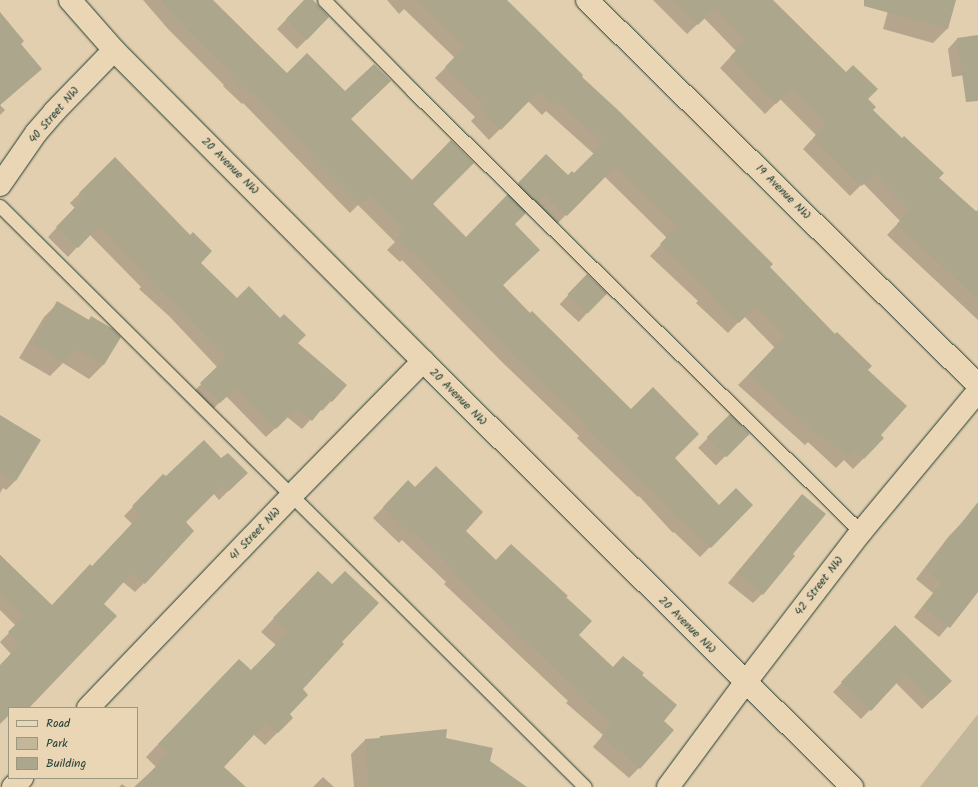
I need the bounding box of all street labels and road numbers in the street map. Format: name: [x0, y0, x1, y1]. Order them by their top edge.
street label: 40 Street NW: [26, 84, 82, 146]
street label: 20 Avenue NW: [198, 134, 262, 198]
street label: 19 Avenue NW: [752, 161, 814, 223]
street label: 20 Avenue NW: [426, 365, 490, 429]
street label: 41 Street NW: [226, 505, 284, 563]
street label: 42 Street NW: [791, 554, 847, 618]
street label: 20 Avenue NW: [655, 593, 719, 657]

